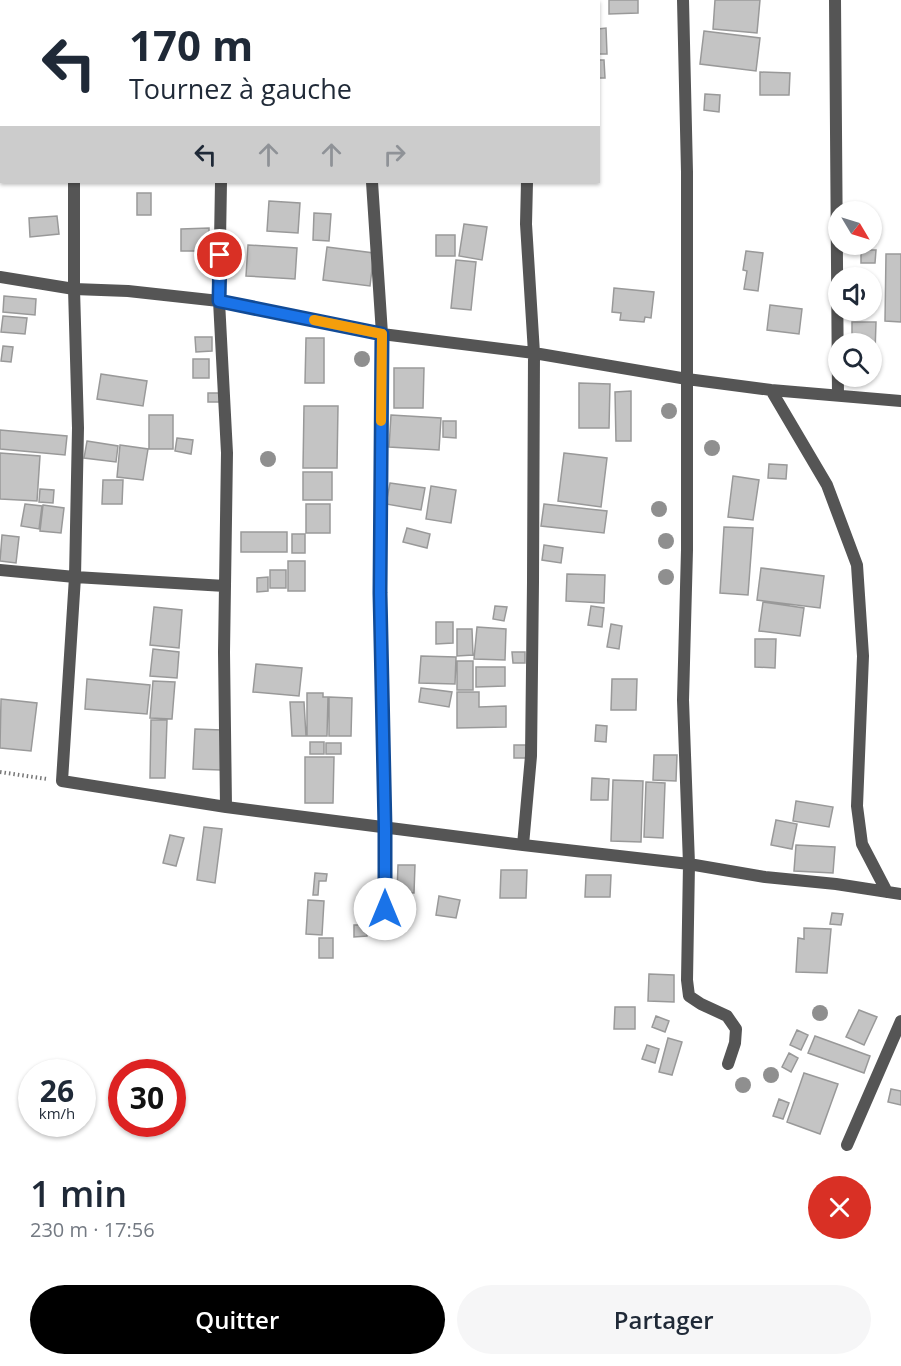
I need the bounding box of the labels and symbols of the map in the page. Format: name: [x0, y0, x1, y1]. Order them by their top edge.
north arrow: [828, 201, 882, 255]
pin: [194, 229, 245, 280]
position arrow: [353, 877, 417, 941]
speed limit sign: 30: [108, 1059, 186, 1137]

